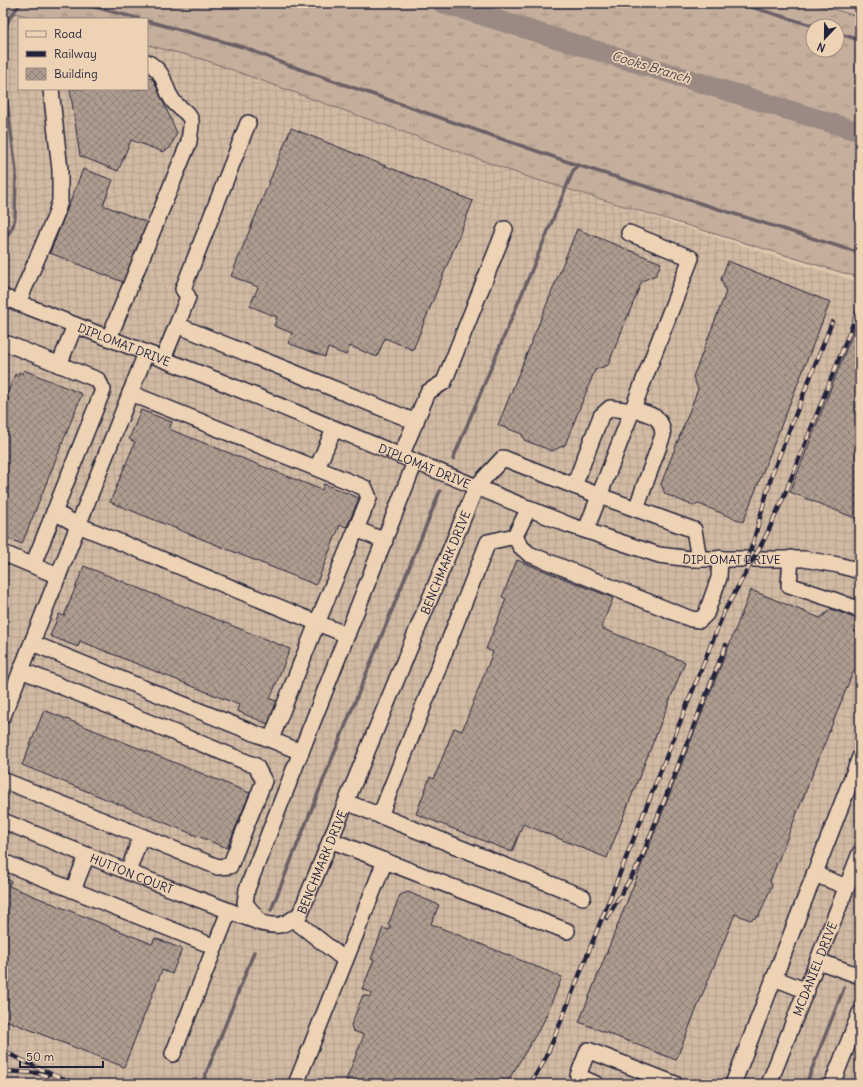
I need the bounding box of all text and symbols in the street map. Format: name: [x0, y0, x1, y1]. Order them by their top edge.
legend: [18, 18, 148, 90]
north arrow: [805, 18, 845, 58]
text: Road: [54, 26, 82, 41]
text: N: [815, 39, 827, 55]
text: Railway: [54, 46, 97, 61]
water label: Cooks Branch: [610, 47, 693, 87]
text: Building: [54, 66, 98, 81]
street label: DIPLOMAT DRIVE: [76, 319, 173, 369]
street label: DIPLOMAT DRIVE: [376, 440, 473, 491]
street label: BENCHMARK DRIVE: [417, 508, 473, 617]
street label: DIPLOMAT DRIVE: [682, 551, 781, 567]
street label: BENCHMARK DRIVE: [293, 808, 350, 916]
street label: HUTTON COURT: [88, 850, 176, 896]
street label: MCDANIEL DRIVE: [789, 919, 840, 1018]
scale bar: [20, 1043, 103, 1069]
text: 50 m: [26, 1049, 55, 1064]

